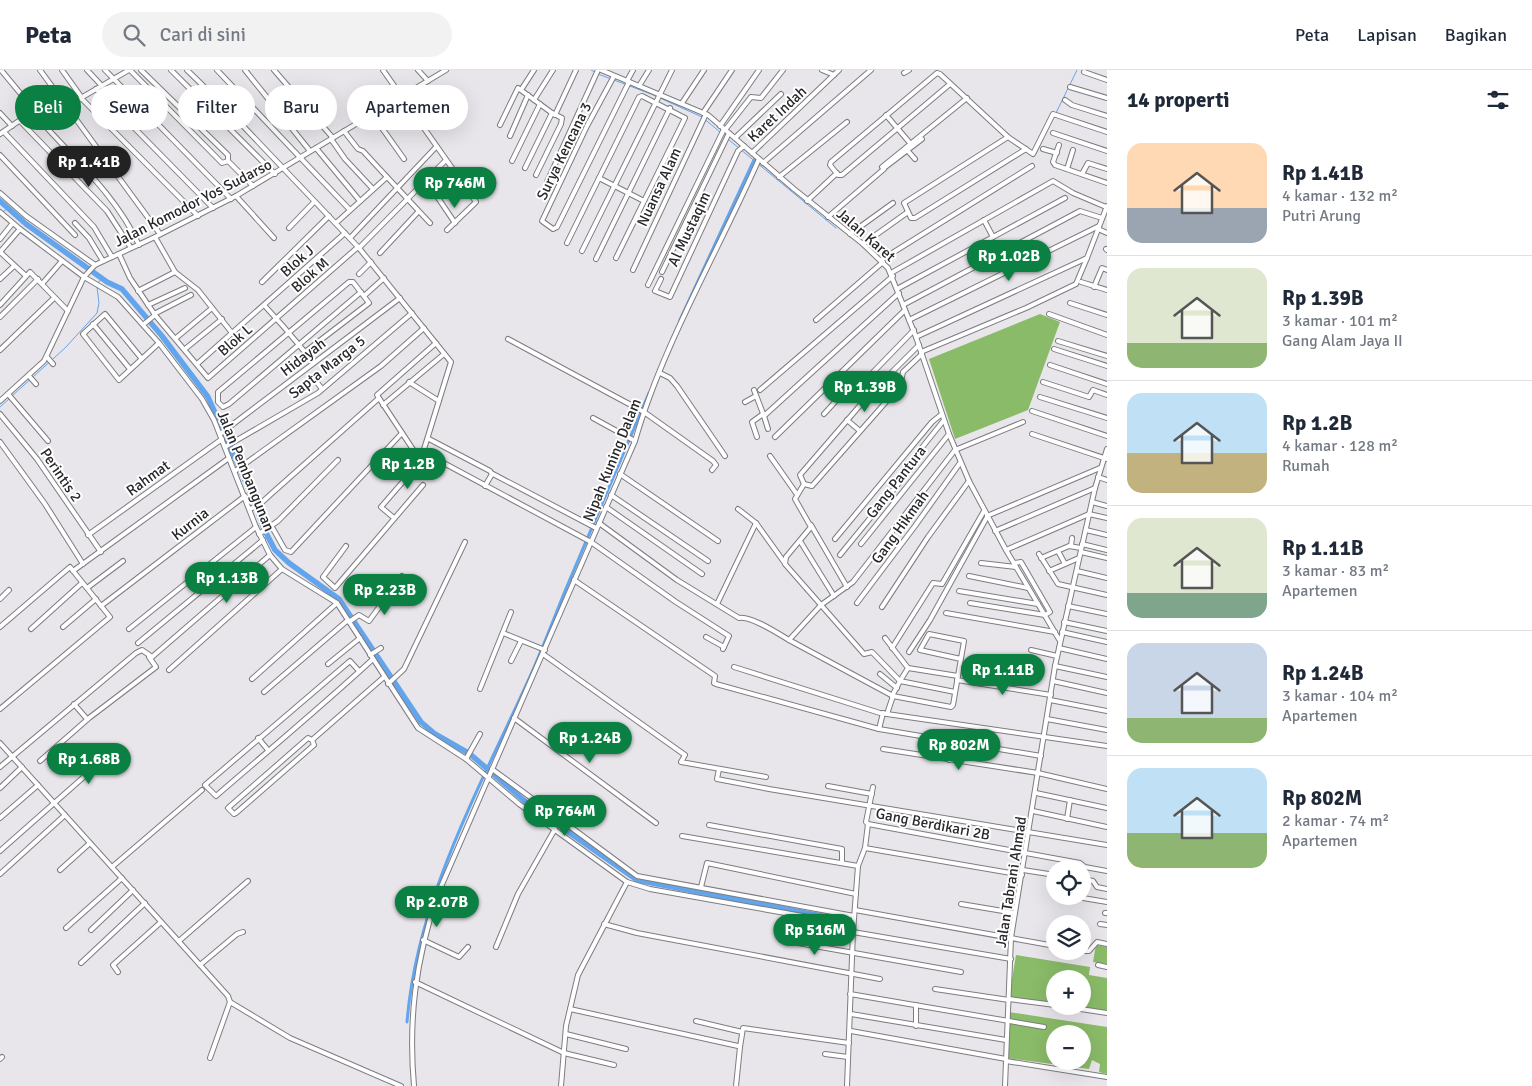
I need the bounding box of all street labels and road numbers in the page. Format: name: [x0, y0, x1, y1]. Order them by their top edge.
street label: Karet Indah: [744, 82, 810, 146]
street label: Surya Kencana 3: [533, 99, 595, 203]
street label: Nuansa Alam: [633, 145, 685, 229]
street label: Jalan Komodor Yos Sudarso: [111, 155, 275, 251]
street label: Al Mustaqim: [664, 189, 714, 269]
street label: Jalan Karet: [833, 205, 899, 265]
street label: Blok J: [277, 241, 317, 281]
street label: Blok M: [287, 254, 333, 296]
street label: Blok L: [214, 320, 256, 360]
street label: Sapta Marga 5: [285, 332, 369, 402]
street label: Hidayah: [277, 334, 329, 380]
street label: Nipah Kuning Dalam: [579, 396, 645, 524]
street label: Jalan Pembangunan: [214, 408, 278, 534]
street label: Gang Pantura: [862, 442, 930, 522]
street label: Perintis 2: [36, 445, 86, 505]
street label: Rahmat: [123, 456, 173, 500]
street label: Gang Hikmah: [867, 487, 933, 567]
street label: Kurnia: [168, 504, 212, 544]
street label: Gang Berdikari 2B: [874, 804, 992, 844]
street label: Jalan Tabrani Ahmad: [992, 815, 1030, 949]

